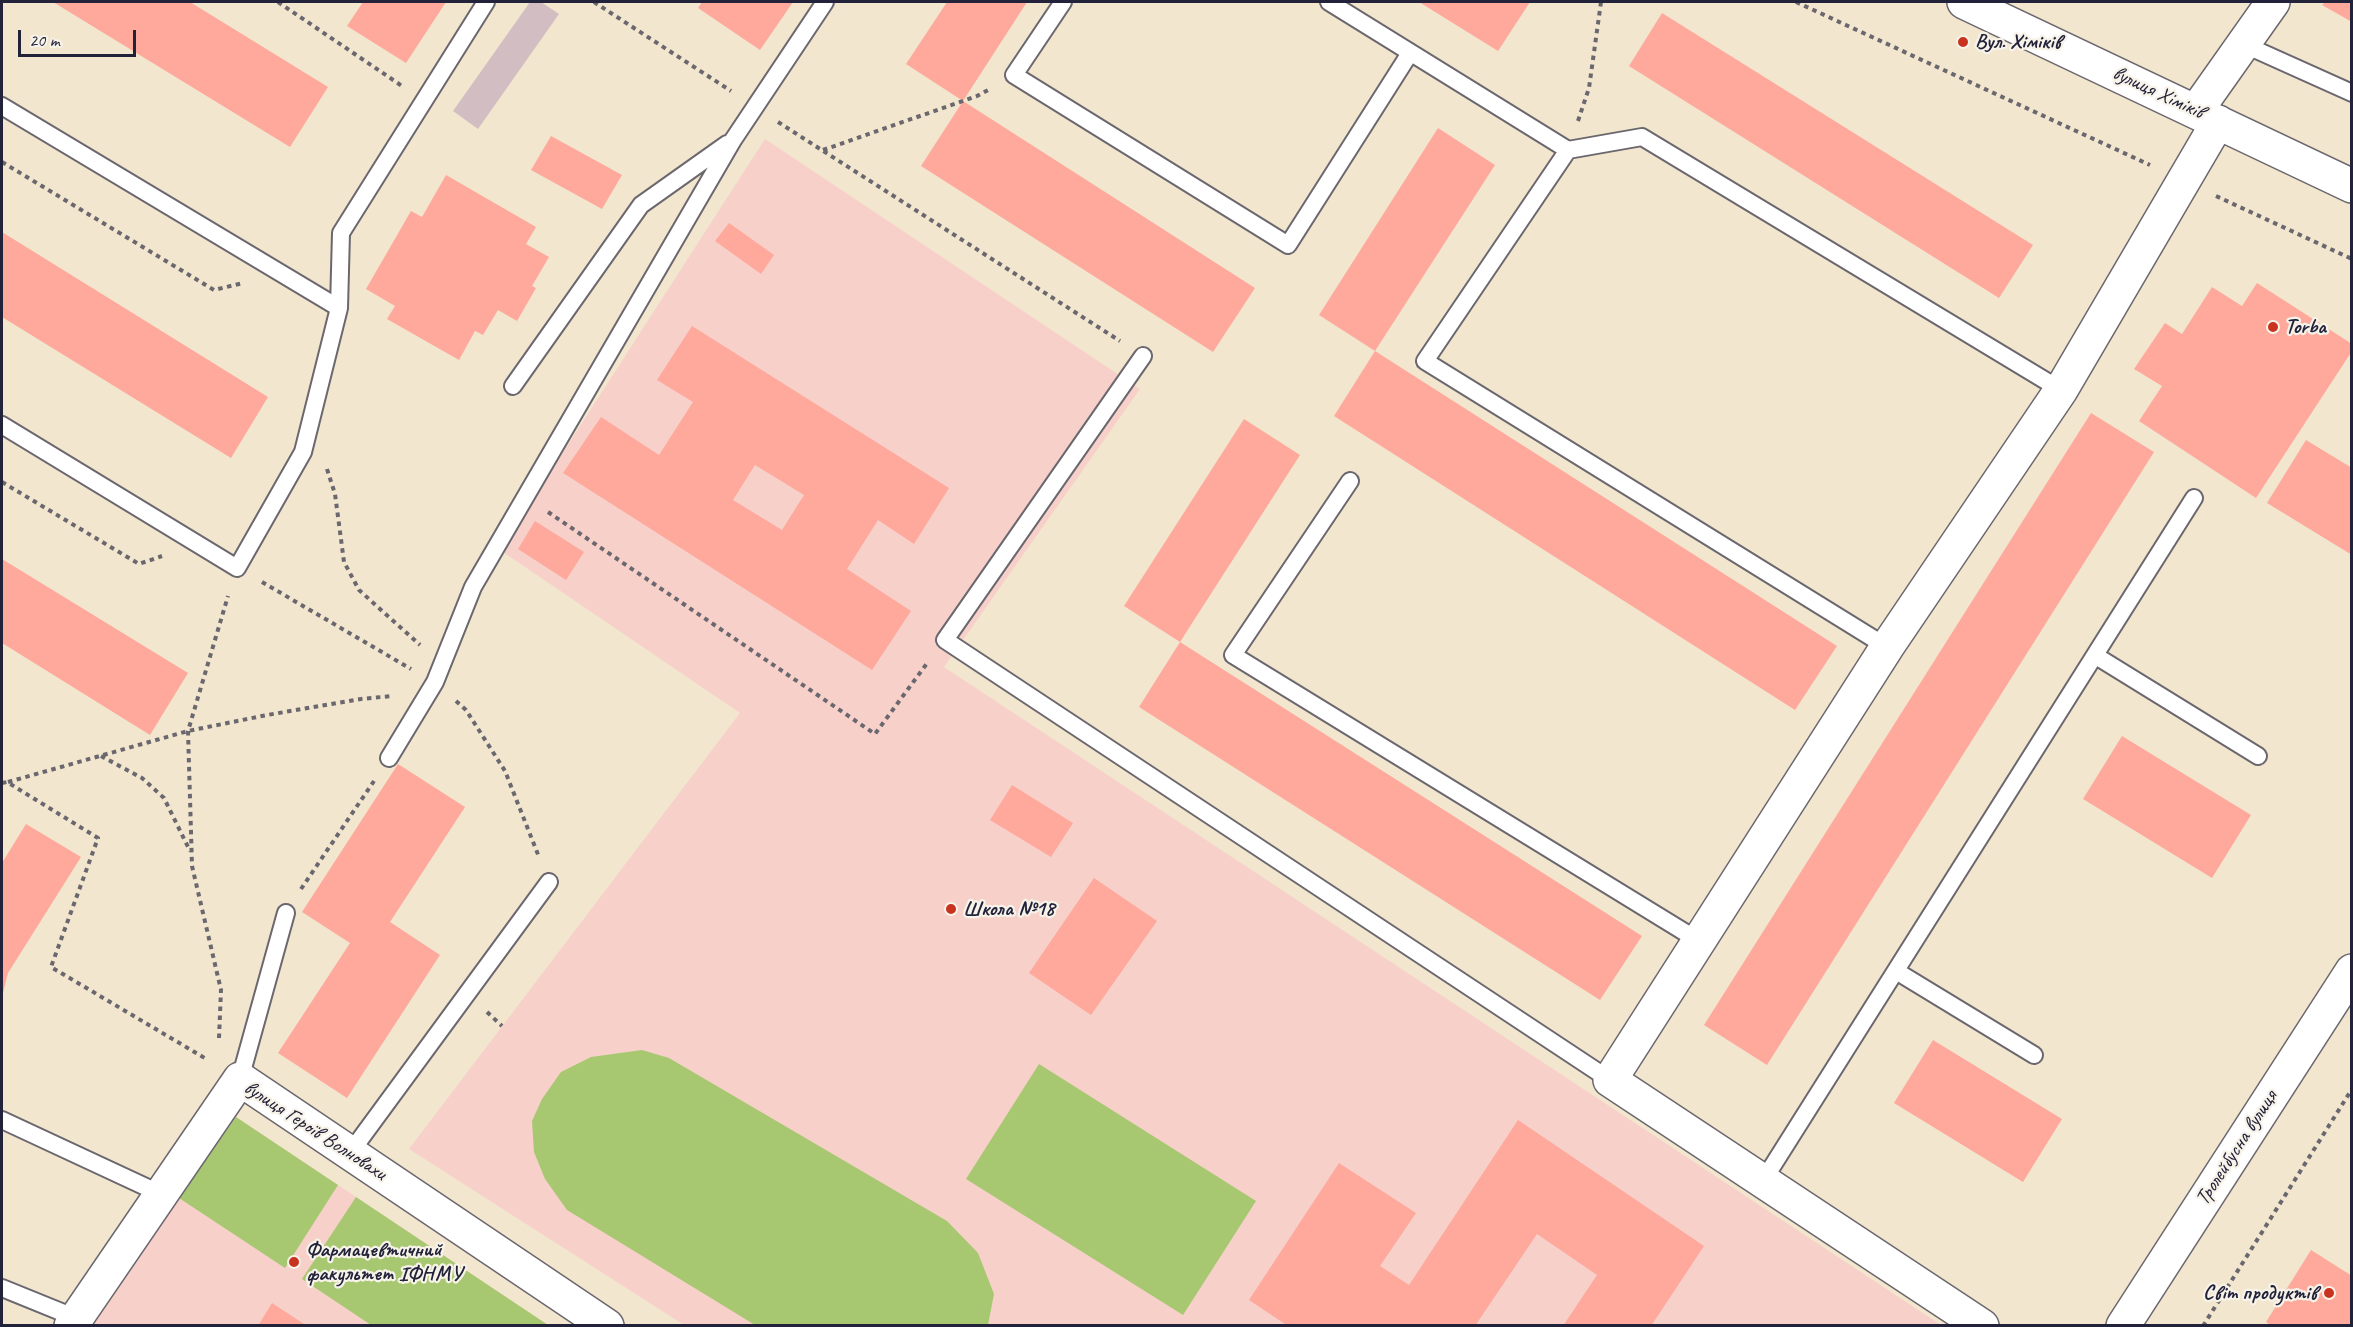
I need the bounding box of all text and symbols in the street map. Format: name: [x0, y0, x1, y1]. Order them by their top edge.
scale bar: [21, 18, 140, 56]
text: 20 m: [29, 29, 60, 51]
place label: Вул. Хіміків: [1975, 29, 2061, 55]
marker: Вул. Хіміків: [1956, 35, 1970, 49]
street label: вулиця Хіміків: [2108, 61, 2208, 125]
place label: Torba: [2285, 314, 2326, 340]
marker: Torba: [2266, 320, 2280, 334]
place label: Школа №18: [963, 896, 1054, 922]
marker: Школа №18: [944, 902, 958, 916]
street label: вулиця Героїв Волновахи: [239, 1075, 391, 1187]
street label: Тролейбусна вулиця: [2191, 1086, 2283, 1210]
place label: Фармацевтичний факультет ІФНМУ: [306, 1237, 462, 1287]
marker: Фармацевтичний факультет ІФНМУ: [287, 1255, 301, 1269]
place label: Світ продуктів: [2203, 1280, 2317, 1306]
marker: Світ продуктів: [2322, 1286, 2336, 1300]

